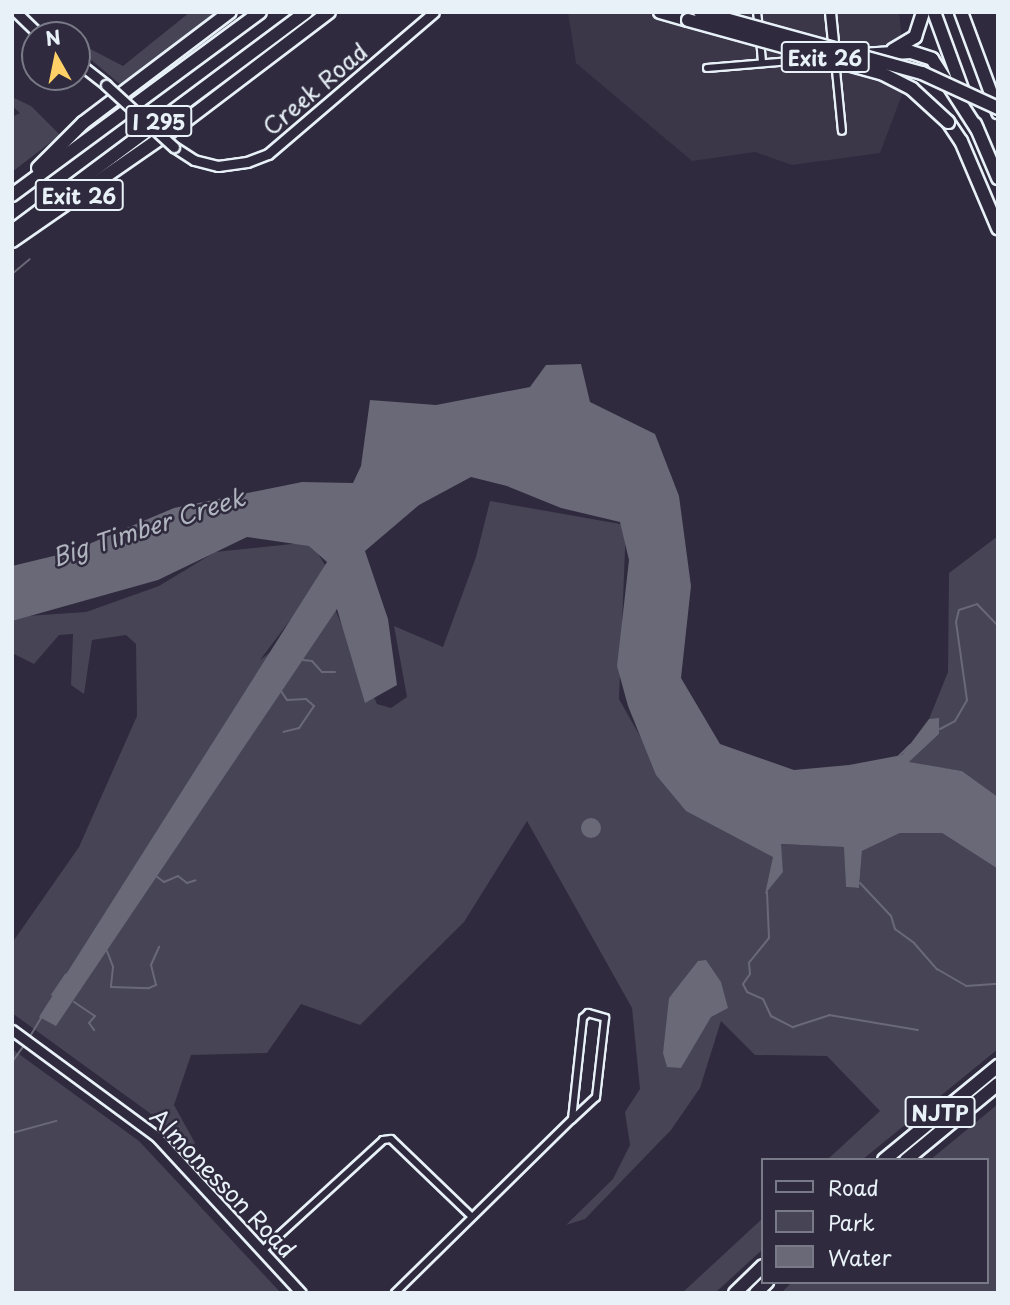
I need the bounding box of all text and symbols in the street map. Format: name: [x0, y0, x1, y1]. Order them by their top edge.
north arrow: [21, 21, 91, 91]
text: N: [43, 22, 63, 52]
street label: Creek Road: [256, 37, 374, 141]
road number: Exit 26: [780, 40, 870, 74]
road number: I 295: [124, 104, 194, 138]
road number: Exit 26: [34, 178, 124, 212]
water label: Big Timber Creek: [47, 482, 249, 572]
road number: NJTP: [903, 1094, 977, 1130]
street label: Almonesson Road: [145, 1103, 301, 1263]
legend: [762, 1158, 989, 1284]
text: Road: [828, 1171, 879, 1203]
text: Park: [828, 1206, 875, 1238]
text: Water: [828, 1241, 891, 1273]

